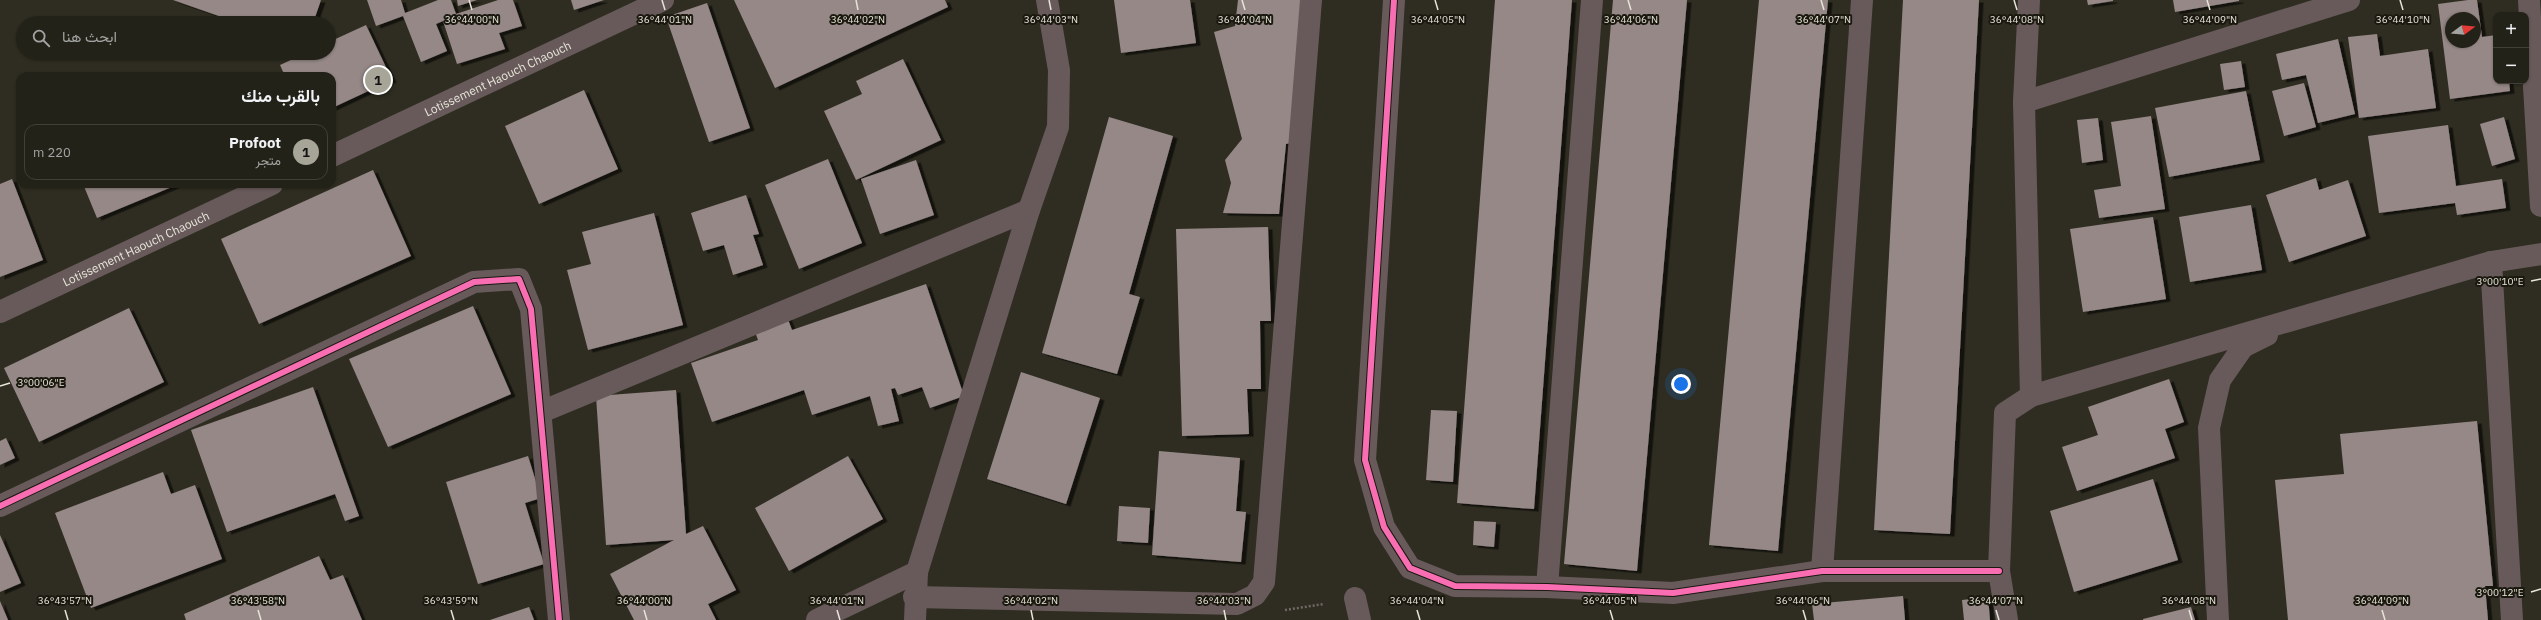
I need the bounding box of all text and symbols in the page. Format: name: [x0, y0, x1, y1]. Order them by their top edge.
north arrow: [2445, 12, 2481, 48]
map controls: [2493, 12, 2529, 84]
button: +: [2493, 12, 2529, 48]
text: 36°44'00"N: [445, 13, 499, 26]
text: 36°44'01"N: [638, 13, 692, 26]
text: 36°44'02"N: [831, 13, 885, 26]
text: 36°44'03"N: [1024, 13, 1078, 26]
text: 36°44'04"N: [1218, 13, 1272, 26]
text: 36°44'05"N: [1411, 13, 1465, 26]
text: 36°44'06"N: [1604, 13, 1658, 26]
text: 36°44'07"N: [1797, 13, 1851, 26]
text: 36°44'08"N: [1990, 13, 2044, 26]
text: 36°44'09"N: [2183, 13, 2237, 26]
text: 36°44'10"N: [2376, 13, 2430, 26]
search box: [16, 16, 336, 60]
icon: search: [30, 27, 52, 49]
text: ابحث هنا: [62, 27, 117, 46]
street label: Lotissement Haouch Chaouch: [422, 37, 573, 119]
button: −: [2493, 48, 2529, 84]
pin: 1: [365, 65, 391, 95]
text: بالقرب منك: [241, 85, 320, 107]
text: Profoot: [229, 133, 281, 152]
text: 220 m: [33, 144, 71, 161]
text: 1: [302, 144, 310, 161]
text: متجر: [256, 152, 281, 169]
street label: Lotissement Haouch Chaouch: [60, 207, 211, 289]
text: 3°00'10"E: [2476, 275, 2524, 288]
your location: [1671, 374, 1691, 394]
text: 3°00'06"E: [17, 376, 65, 389]
text: 3°00'12"E: [2476, 586, 2524, 599]
text: 36°43'57"N: [38, 594, 92, 607]
text: 36°43'58"N: [231, 594, 285, 607]
text: 36°43'59"N: [424, 594, 478, 607]
text: 36°44'00"N: [617, 594, 671, 607]
text: 36°44'01"N: [810, 594, 864, 607]
text: 36°44'02"N: [1004, 594, 1058, 607]
text: 36°44'03"N: [1197, 594, 1251, 607]
text: 36°44'04"N: [1390, 594, 1444, 607]
text: 36°44'05"N: [1583, 594, 1637, 607]
text: 36°44'06"N: [1776, 594, 1830, 607]
text: 36°44'07"N: [1969, 594, 2023, 607]
text: 36°44'08"N: [2162, 594, 2216, 607]
text: 36°44'09"N: [2355, 594, 2409, 607]

